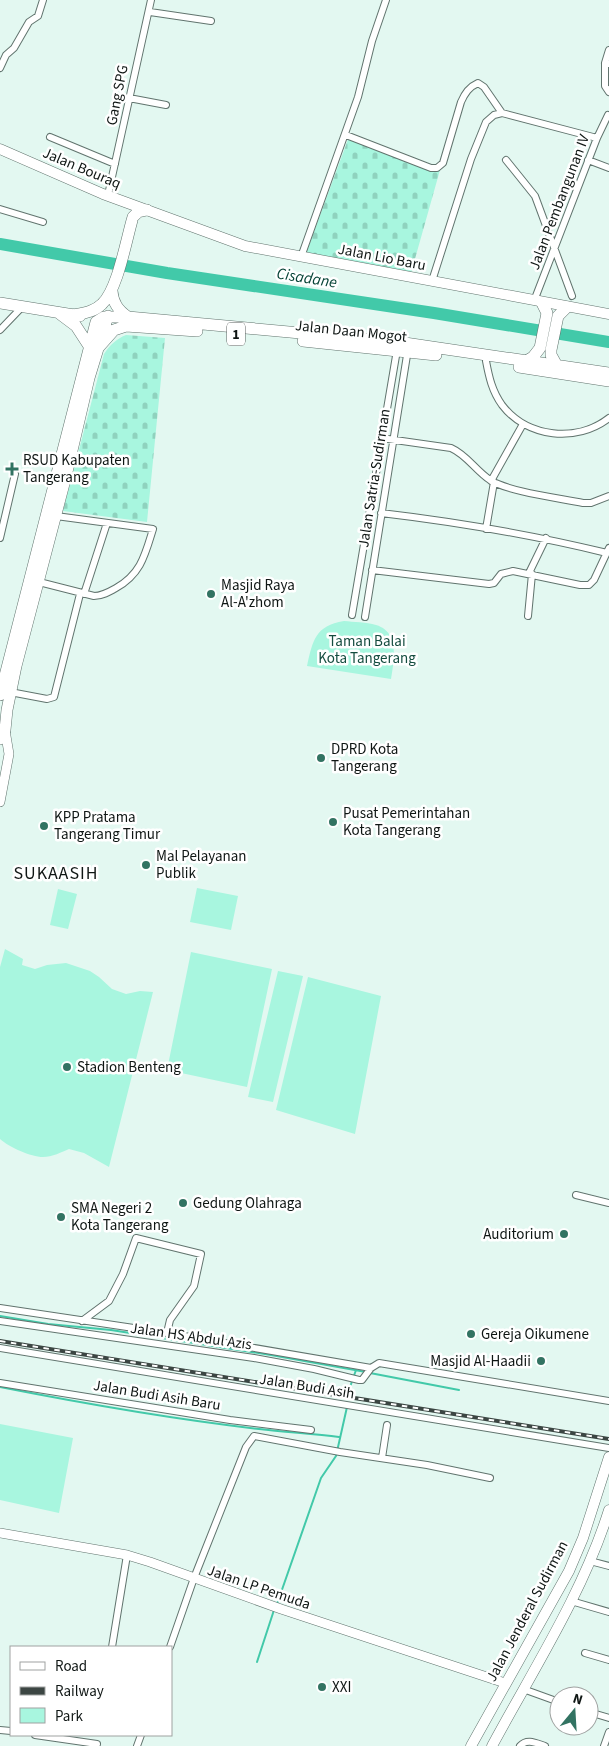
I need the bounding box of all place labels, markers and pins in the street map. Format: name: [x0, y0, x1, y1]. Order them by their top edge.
place label: RSUD Kabupaten Tangerang: [23, 450, 130, 488]
marker: RSUD Kabupaten Tangerang: [5, 462, 19, 476]
place label: Masjid Raya Al-A'zhom: [221, 575, 295, 613]
marker: Masjid Raya Al-A'zhom: [205, 588, 217, 600]
place label: DPRD Kota Tangerang: [331, 739, 398, 777]
marker: DPRD Kota Tangerang: [315, 752, 327, 764]
place label: Pusat Pemerintahan Kota Tangerang: [343, 803, 470, 841]
place label: KPP Pratama Tangerang Timur: [54, 807, 161, 845]
marker: Pusat Pemerintahan Kota Tangerang: [327, 816, 339, 828]
marker: KPP Pratama Tangerang Timur: [38, 820, 50, 832]
place label: Mal Pelayanan Publik: [156, 846, 246, 884]
marker: Mal Pelayanan Publik: [140, 859, 152, 871]
place label: Stadion Benteng: [77, 1057, 181, 1078]
marker: Stadion Benteng: [61, 1061, 73, 1073]
place label: Gedung Olahraga: [193, 1193, 302, 1214]
marker: Gedung Olahraga: [177, 1197, 189, 1209]
place label: SMA Negeri 2 Kota Tangerang: [71, 1198, 169, 1236]
marker: SMA Negeri 2 Kota Tangerang: [55, 1211, 67, 1223]
place label: Auditorium: [483, 1224, 554, 1245]
marker: Auditorium: [558, 1228, 570, 1240]
place label: Gereja Oikumene: [481, 1324, 589, 1345]
marker: Gereja Oikumene: [465, 1328, 477, 1340]
place label: Masjid Al-Haadii: [430, 1351, 531, 1372]
marker: Masjid Al-Haadii: [535, 1355, 547, 1367]
place label: XXI: [332, 1677, 351, 1698]
marker: XXI: [316, 1681, 328, 1693]

